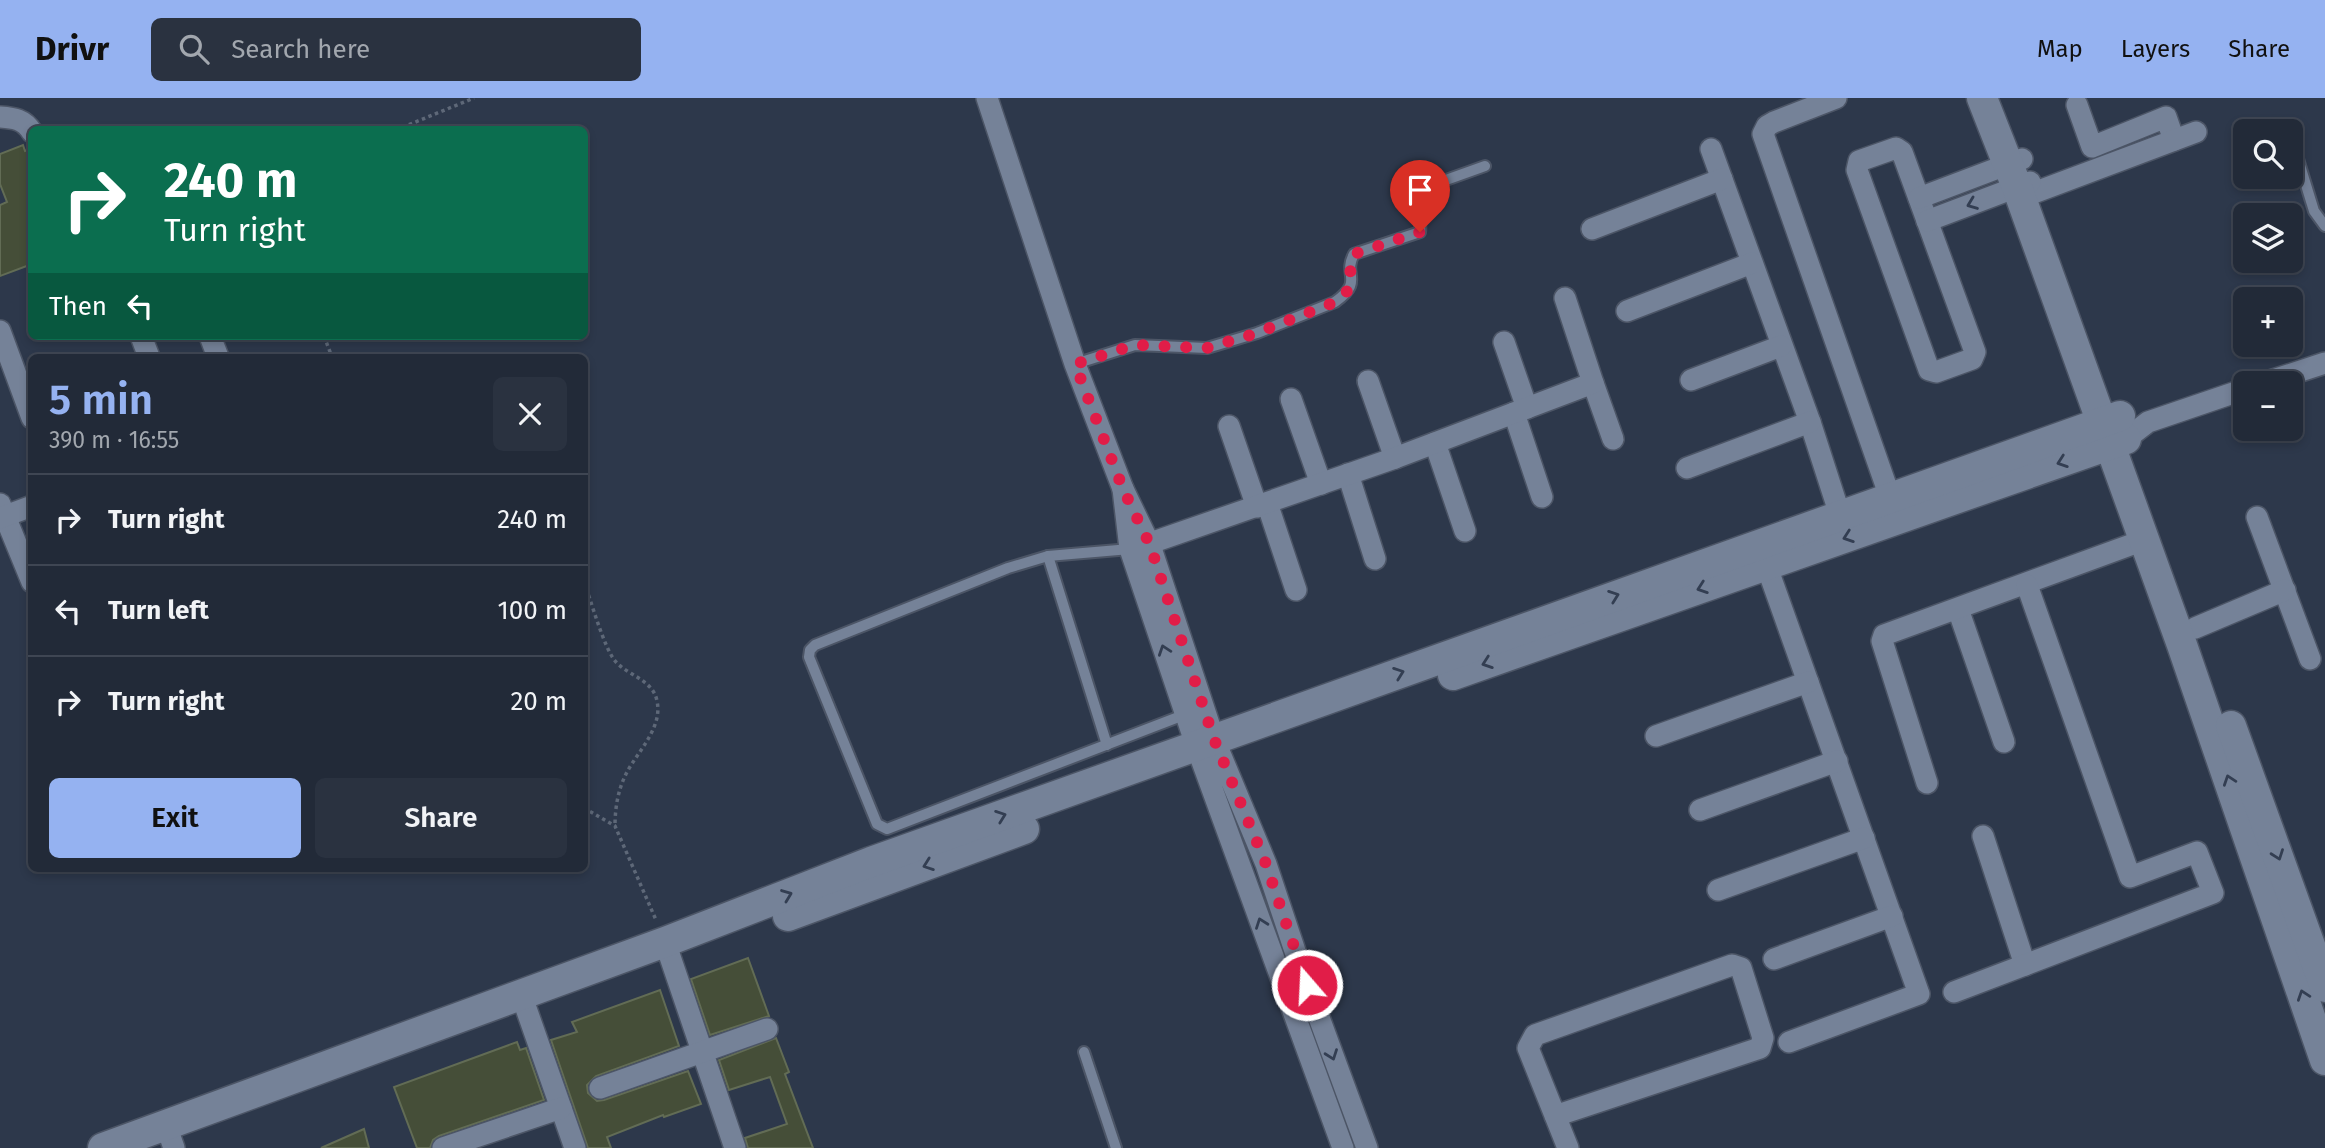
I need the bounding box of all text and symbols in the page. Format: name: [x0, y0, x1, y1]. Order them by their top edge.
search box: [151, 18, 641, 81]
text: Drivr: [35, 29, 109, 69]
icon: search: [175, 30, 213, 68]
text: Search here: [231, 34, 370, 65]
text: Map: [2037, 35, 2083, 63]
text: Layers: [2121, 35, 2190, 63]
text: Share: [2228, 35, 2290, 63]
map controls: [2233, 119, 2303, 441]
button: search: [2233, 119, 2303, 189]
text: 240 m: [164, 151, 297, 210]
icon: right: [49, 154, 140, 245]
pin: [1390, 160, 1450, 232]
icon: arrive: [1401, 171, 1439, 209]
one-way arrow: [1967, 196, 1979, 210]
button: layers: [2233, 203, 2303, 273]
text: Turn right: [164, 211, 306, 249]
icon: left: [121, 287, 159, 325]
button: +: [2233, 287, 2303, 357]
text: Then: [49, 291, 107, 322]
button: −: [2233, 371, 2303, 441]
text: 5 min: [49, 375, 153, 425]
button: close: [493, 377, 567, 451]
text: 390 m · 16:55: [49, 426, 179, 454]
one-way arrow: [2057, 454, 2069, 468]
icon: right: [49, 501, 87, 539]
text: Turn right: [108, 504, 225, 535]
text: 240 m: [497, 504, 567, 535]
one-way arrow: [1842, 529, 1854, 543]
one-way arrow: [1697, 580, 1709, 594]
one-way arrow: [1607, 590, 1619, 604]
icon: left: [49, 592, 87, 630]
text: Turn left: [108, 595, 209, 626]
text: 100 m: [498, 595, 567, 626]
one-way arrow: [1158, 644, 1172, 656]
one-way arrow: [1482, 655, 1494, 669]
one-way arrow: [1393, 667, 1405, 681]
icon: right: [49, 683, 87, 721]
text: Turn right: [108, 686, 225, 717]
text: 20 m: [510, 686, 567, 717]
one-way arrow: [2223, 775, 2237, 787]
button: Exit: [49, 778, 301, 858]
button: Share: [315, 778, 567, 858]
one-way arrow: [994, 810, 1006, 824]
one-way arrow: [2270, 848, 2284, 860]
one-way arrow: [922, 856, 934, 870]
one-way arrow: [781, 889, 793, 903]
one-way arrow: [1255, 917, 1269, 929]
position arrow: [1270, 948, 1344, 1022]
one-way arrow: [2297, 990, 2311, 1002]
one-way arrow: [1324, 1049, 1338, 1061]

